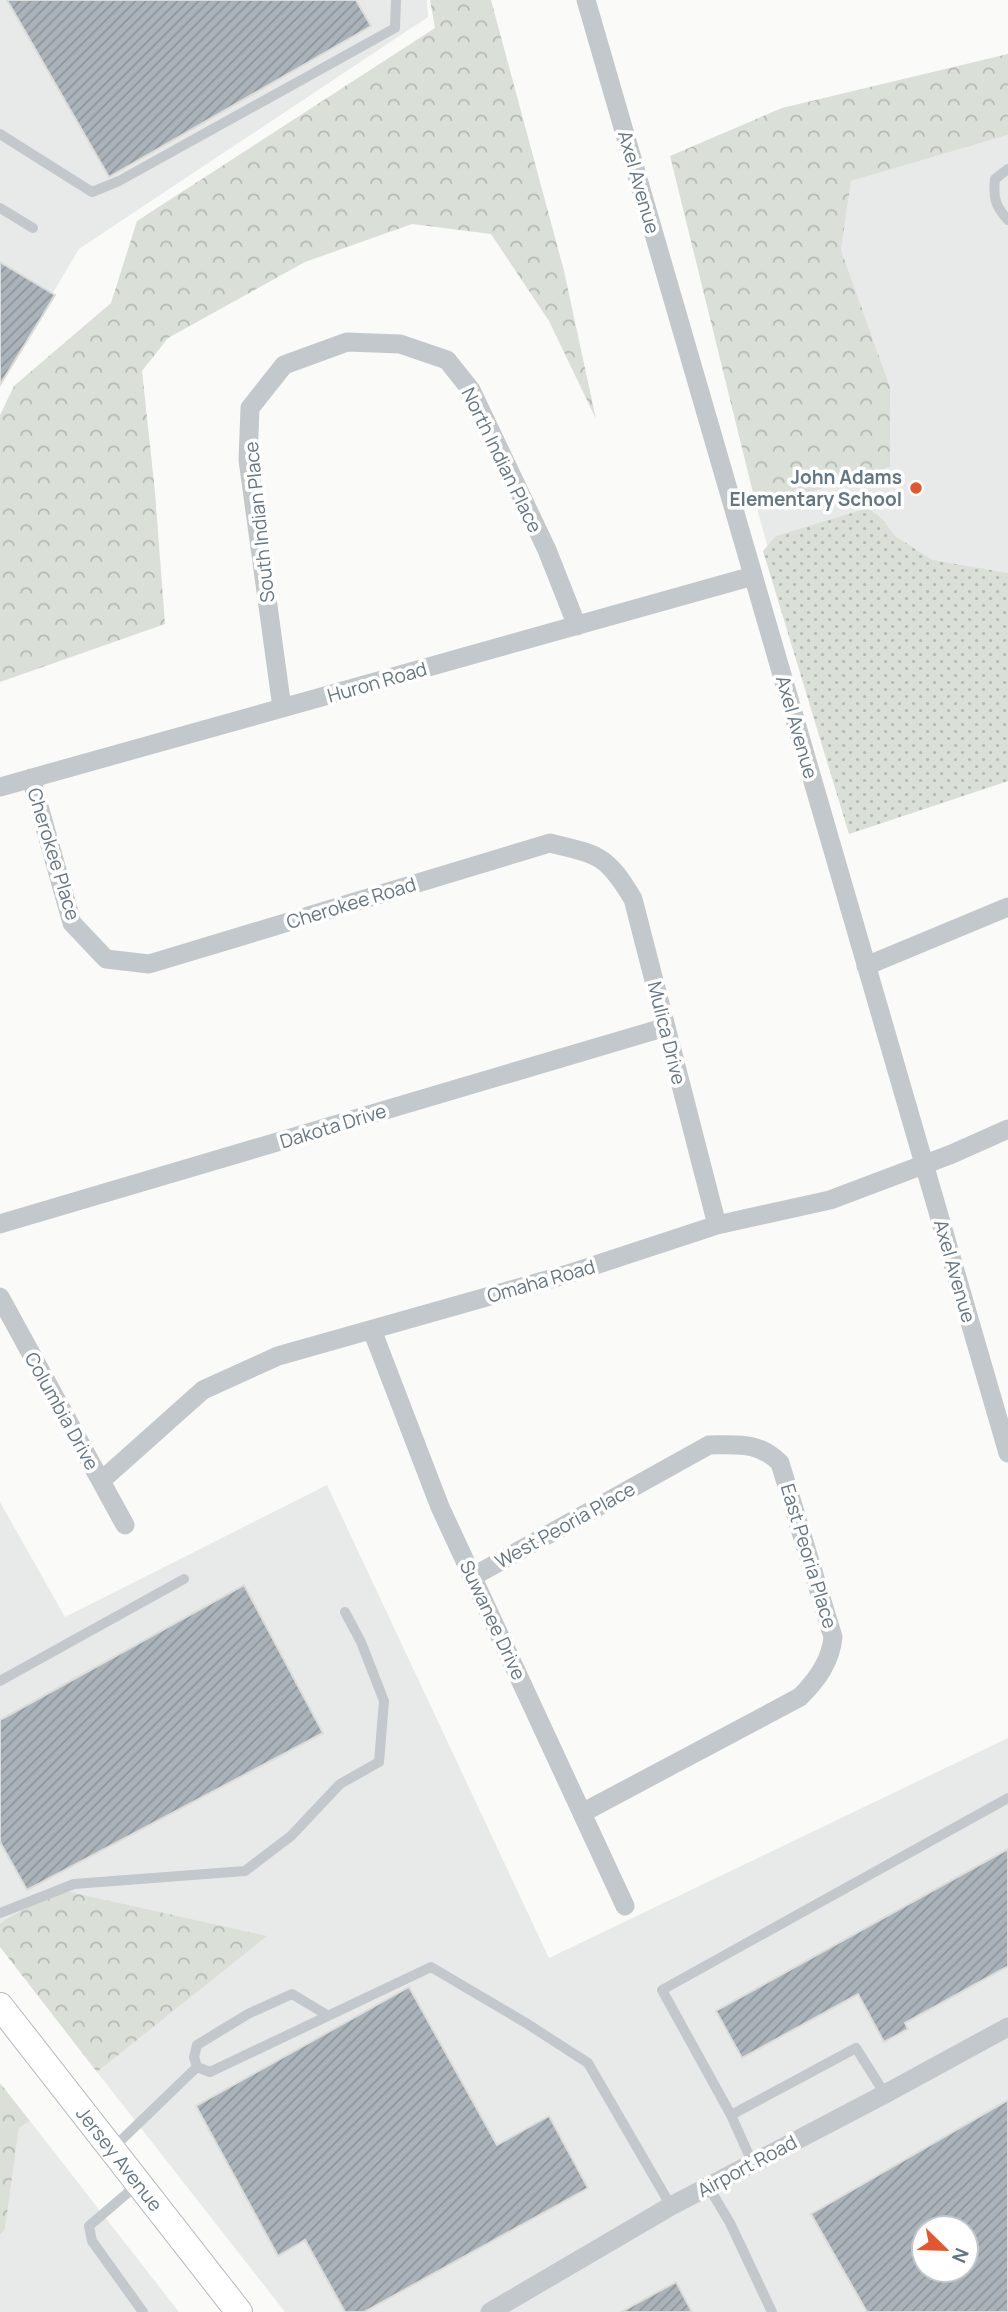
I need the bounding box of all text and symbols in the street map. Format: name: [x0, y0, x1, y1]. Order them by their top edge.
street label: Axel Avenue: [612, 127, 666, 237]
street label: North Indian Place: [456, 383, 548, 537]
street label: South Indian Place: [238, 440, 280, 604]
place label: John Adams Elementary School: [729, 464, 902, 512]
marker: John Adams Elementary School: [908, 480, 924, 496]
street label: Huron Road: [324, 655, 430, 709]
street label: Axel Avenue: [770, 672, 824, 782]
street label: Cherokee Place: [22, 785, 86, 923]
street label: Cherokee Road: [283, 871, 419, 935]
street label: Mulica Drive: [642, 979, 692, 1087]
street label: Dakota Drive: [277, 1097, 389, 1155]
street label: Axel Avenue: [928, 1216, 982, 1326]
street label: Omaha Road: [484, 1253, 598, 1309]
street label: Columbia Drive: [19, 1347, 105, 1475]
street label: West Peoria Place: [490, 1476, 640, 1574]
street label: East Peoria Place: [775, 1480, 843, 1632]
street label: Suwanee Drive: [454, 1556, 532, 1684]
street label: Jersey Avenue: [70, 2101, 169, 2217]
street label: Airport Road: [693, 2129, 801, 2203]
north arrow: [910, 2214, 980, 2284]
text: N: [946, 2244, 975, 2267]

